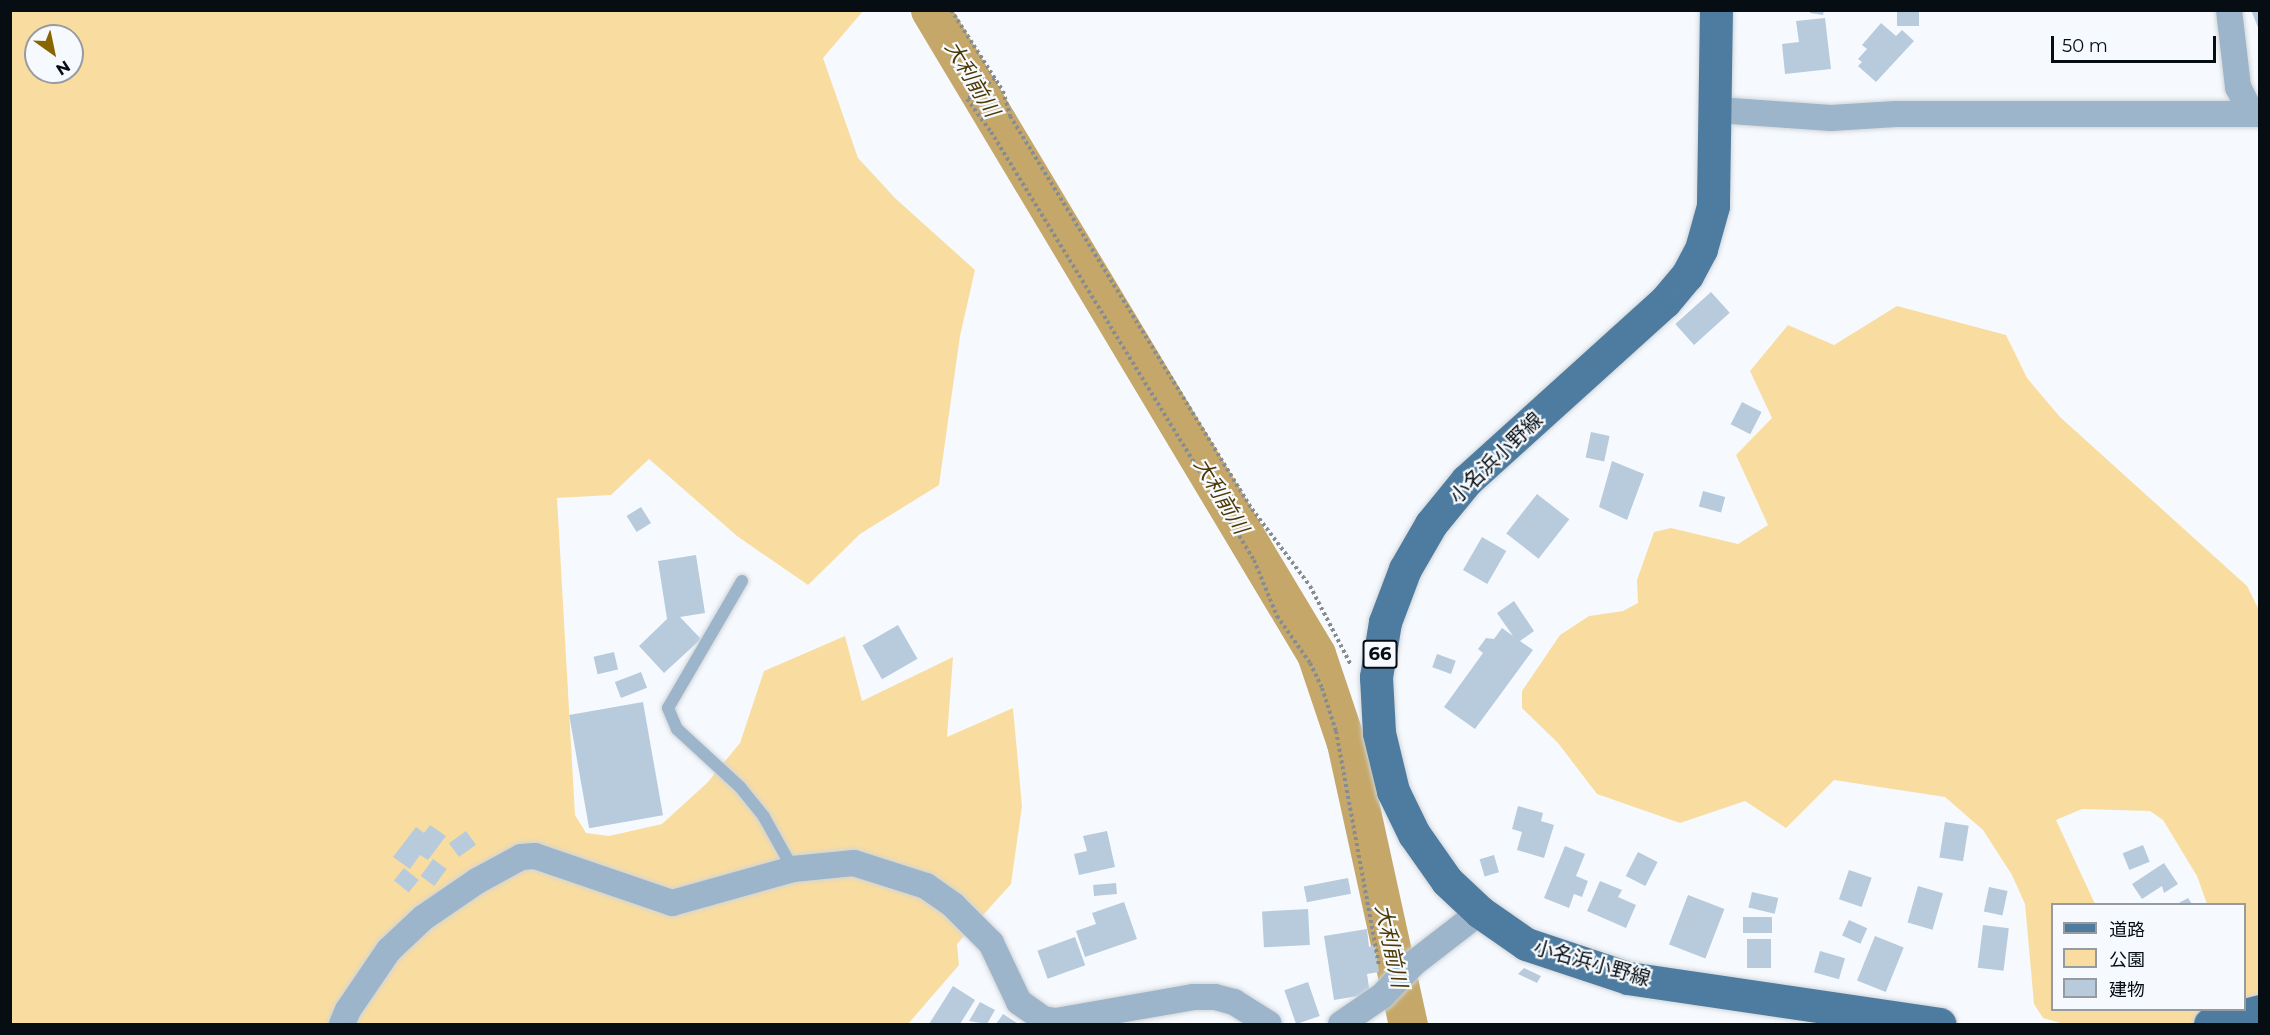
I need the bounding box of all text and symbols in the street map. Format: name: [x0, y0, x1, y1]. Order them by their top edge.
north arrow: [24, 24, 84, 84]
scale bar: [2054, 24, 2219, 62]
text: 50 m: [2062, 35, 2108, 57]
water label: 大利前川: [940, 37, 1004, 121]
text: N: [52, 56, 74, 79]
street label: 小名浜小野線: [1445, 408, 1547, 508]
water label: 大利前川: [1189, 454, 1253, 538]
road number: 66: [1362, 639, 1398, 669]
water label: 大利前川: [1370, 902, 1412, 990]
legend: [2051, 903, 2246, 1011]
text: 道路: [2109, 919, 2145, 941]
street label: 小名浜小野線: [1531, 935, 1653, 991]
text: 公園: [2109, 949, 2145, 971]
text: 建物: [2109, 979, 2145, 1001]

